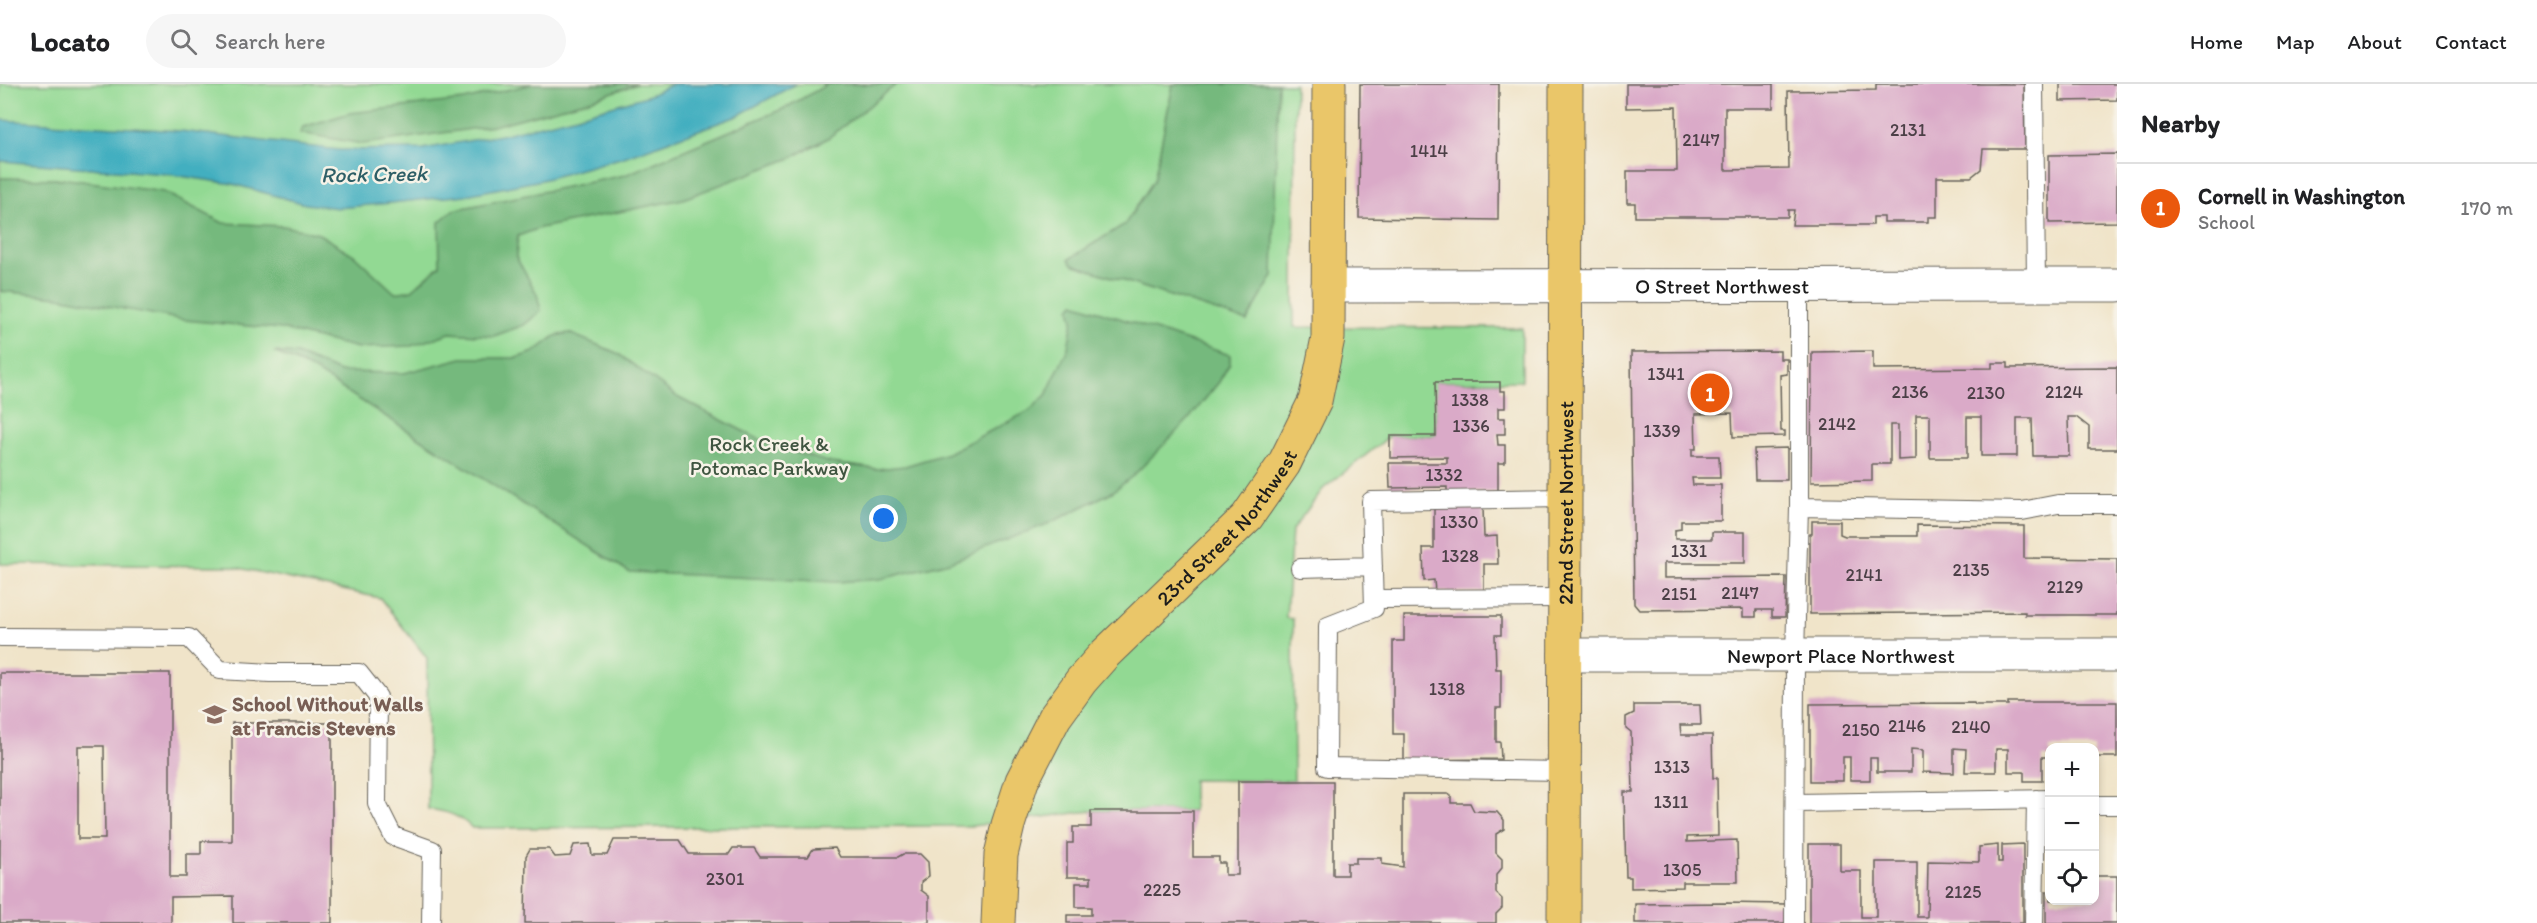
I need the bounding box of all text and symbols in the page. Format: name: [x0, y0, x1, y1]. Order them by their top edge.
search box: [146, 14, 566, 68]
text: Locato: [30, 24, 110, 58]
icon: search: [167, 25, 200, 58]
text: Search here: [215, 28, 325, 55]
text: Home: [2190, 29, 2243, 54]
text: Map: [2276, 29, 2315, 54]
text: About: [2348, 29, 2402, 54]
text: Contact: [2435, 29, 2507, 54]
text: Nearby: [2141, 107, 2220, 139]
house number: 2131: [1890, 119, 1926, 141]
house number: 2147: [1682, 129, 1720, 151]
house number: 1414: [1410, 140, 1448, 162]
water label: Rock Creek: [321, 160, 429, 188]
text: Cornell in Washington: [2198, 183, 2405, 210]
text: 1: [2156, 196, 2165, 220]
text: 170 m: [2460, 196, 2513, 220]
text: School: [2198, 210, 2255, 234]
street label: O Street Northwest: [1635, 273, 1809, 298]
house number: 1341: [1647, 363, 1685, 385]
pin: 1: [1690, 370, 1730, 416]
house number: 2136: [1891, 381, 1929, 403]
house number: 2124: [2045, 381, 2083, 403]
house number: 2130: [1967, 382, 2005, 404]
house number: 1338: [1451, 389, 1489, 411]
street label: 22nd Street Northwest: [1552, 401, 1578, 605]
house number: 2142: [1818, 413, 1857, 435]
house number: 1336: [1452, 415, 1490, 437]
house number: 1339: [1643, 420, 1681, 442]
park label: Rock Creek & Potomac Parkway: [690, 431, 849, 480]
street label: 23rd Street Northwest: [1151, 445, 1302, 610]
house number: 1332: [1425, 464, 1463, 486]
your location: [869, 504, 898, 533]
house number: 1330: [1439, 511, 1479, 533]
house number: 1331: [1671, 540, 1707, 562]
house number: 1328: [1441, 545, 1479, 567]
house number: 2135: [1952, 559, 1990, 581]
house number: 2141: [1846, 564, 1883, 586]
house number: 2129: [2047, 576, 2083, 598]
house number: 2147: [1721, 582, 1759, 604]
house number: 2151: [1661, 583, 1697, 605]
street label: Newport Place Northwest: [1727, 643, 1955, 668]
house number: 1318: [1429, 678, 1465, 700]
place label: School Without Walls at Francis Stevens: [232, 691, 423, 740]
school or university icon: School Without Walls at Francis Stevens: [201, 702, 227, 728]
house number: 2146: [1888, 715, 1926, 737]
house number: 2140: [1951, 716, 1991, 738]
house number: 2150: [1842, 719, 1880, 741]
map controls: [2045, 743, 2099, 905]
button: +: [2045, 743, 2099, 797]
house number: 1313: [1654, 756, 1690, 778]
house number: 1311: [1654, 791, 1688, 813]
button: −: [2045, 797, 2099, 851]
button: locate: [2045, 851, 2099, 905]
house number: 1305: [1663, 859, 1701, 881]
house number: 2301: [706, 868, 744, 890]
house number: 2225: [1143, 879, 1181, 901]
house number: 2125: [1945, 881, 1981, 903]

